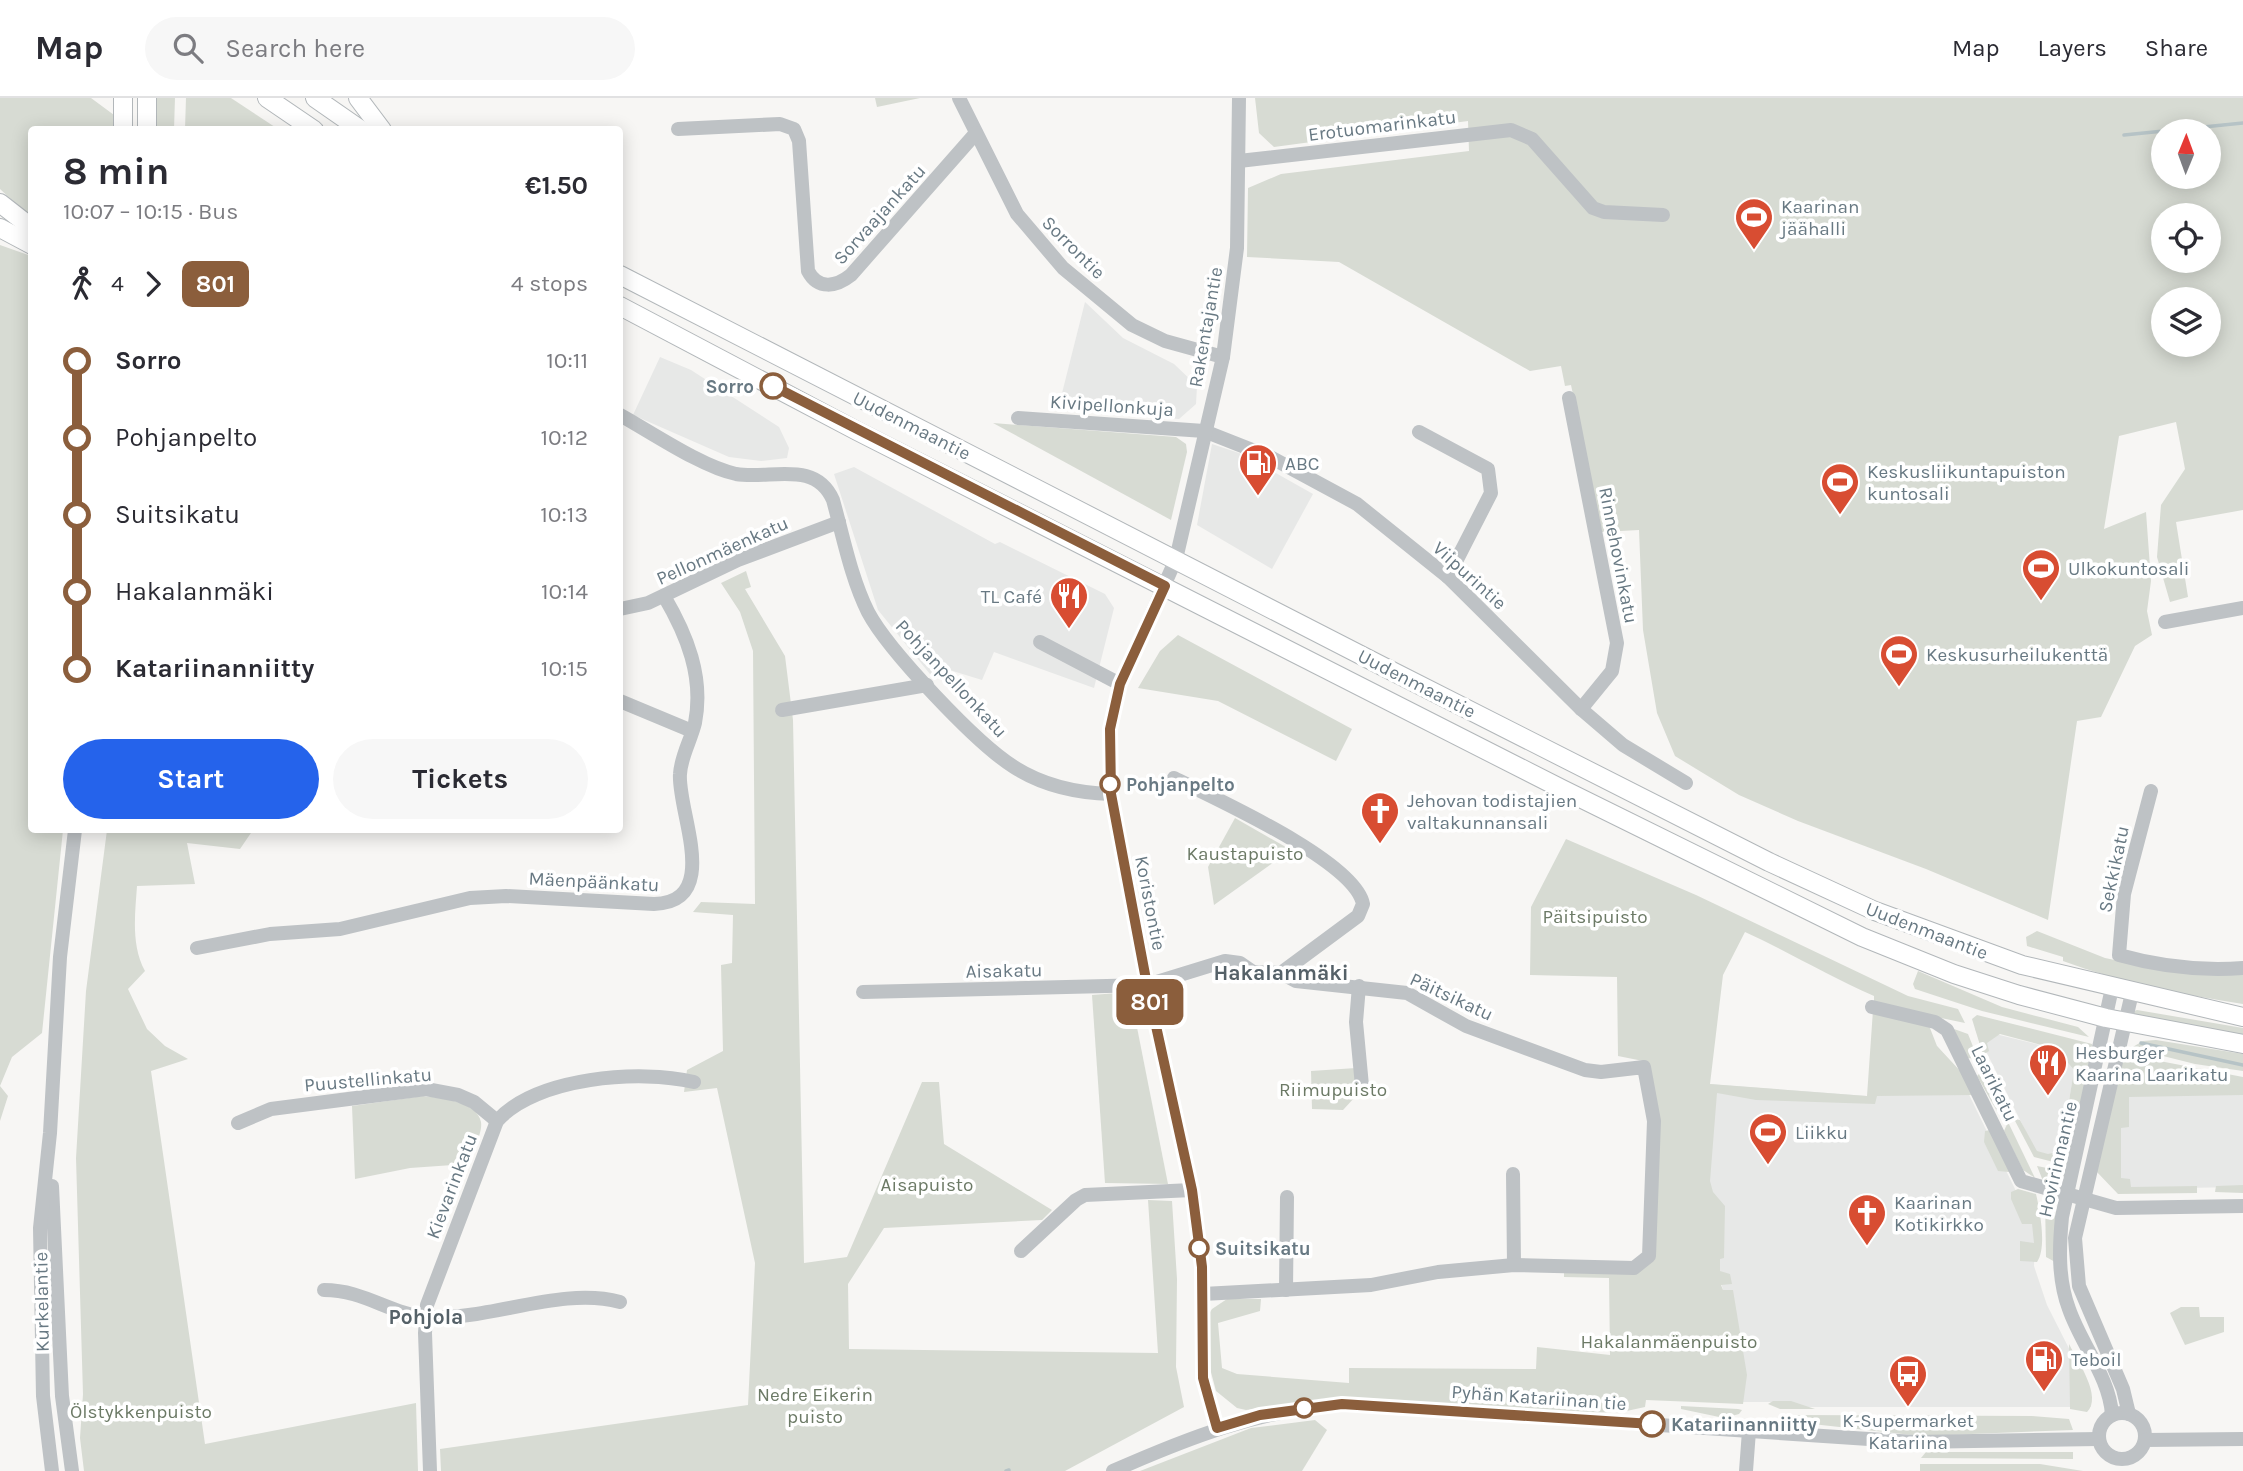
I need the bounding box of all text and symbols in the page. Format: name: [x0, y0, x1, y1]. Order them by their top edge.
search box: [145, 17, 635, 80]
text: Map: [35, 29, 103, 67]
icon: search: [169, 29, 207, 67]
text: Search here: [225, 33, 365, 64]
text: Map: [1952, 34, 2000, 62]
text: Layers: [2038, 34, 2107, 62]
text: Share: [2145, 34, 2208, 62]
street label: Erotuomarinkatu: [1307, 106, 1457, 146]
north arrow: [2151, 119, 2221, 189]
map controls: [2151, 119, 2221, 357]
text: 8 min: [63, 149, 169, 194]
street label: Sorvaajankatu: [829, 160, 930, 269]
text: €1.50: [525, 170, 588, 201]
sports icon: Kaarinan jäähalli: [1733, 196, 1775, 251]
place label: Kaarinan jäähalli: [1779, 196, 1859, 240]
text: 10:07 – 10:15 · Bus: [63, 198, 238, 225]
button: locate: [2151, 203, 2221, 273]
street label: Sorrontie: [1037, 212, 1109, 284]
icon: walk: [63, 265, 101, 303]
icon: forward: [134, 265, 172, 303]
street label: Rakentajantie: [1185, 265, 1227, 389]
text: 4: [111, 270, 124, 297]
text: 801: [196, 270, 235, 298]
text: 4 stops: [511, 270, 588, 297]
button: layers: [2151, 287, 2221, 357]
text: Sorro: [115, 345, 181, 376]
text: 10:11: [546, 347, 588, 374]
marker: Sorro: [760, 373, 786, 399]
place label: Sorro: [705, 376, 754, 398]
street label: Uudenmaantie: [849, 387, 974, 465]
street label: Kivipellonkuja: [1049, 391, 1175, 421]
text: Pohjanpelto: [115, 422, 257, 453]
text: 10:12: [541, 424, 588, 451]
fuel station icon: ABC: [1237, 442, 1279, 497]
place label: ABC: [1285, 453, 1319, 475]
sports icon: Keskusliikuntapuiston kuntosali: [1819, 461, 1861, 516]
place label: Keskusliikuntapuiston kuntosali: [1867, 461, 2066, 505]
street label: Rinnehovinkatu: [1594, 485, 1642, 625]
text: Suitsikatu: [115, 499, 240, 530]
text: 10:13: [540, 501, 588, 528]
street label: Pellonmäenkatu: [653, 512, 792, 590]
street label: Viipurintie: [1428, 537, 1511, 614]
sports icon: Ulkokuntosali: [2020, 547, 2062, 602]
place label: Ulkokuntosali: [2068, 558, 2189, 580]
restaurant icon: TL Café: [1048, 575, 1090, 630]
text: Hakalanmäki: [115, 576, 274, 607]
text: 10:14: [541, 578, 588, 605]
place label: TL Café: [981, 586, 1042, 608]
street label: Pohjanpellonkatu: [891, 615, 1012, 742]
sports icon: Keskusurheilukenttä: [1878, 633, 1920, 688]
place label: Keskusurheilukenttä: [1926, 644, 2108, 666]
street label: Uudenmaantie: [1354, 645, 1479, 723]
text: Katariinanniitty: [115, 653, 314, 684]
text: 10:15: [541, 655, 588, 682]
button: Start: [63, 739, 319, 819]
button: Tickets: [333, 739, 588, 819]
marker: Pohjanpelto: [1100, 774, 1120, 794]
place label: Pohjanpelto: [1126, 774, 1235, 796]
church icon: Jehovan todistajien valtakunnansali: [1359, 790, 1401, 845]
place label: Jehovan todistajien valtakunnansali: [1407, 790, 1577, 834]
street label: Sekkikatu: [2094, 824, 2134, 915]
park label: Kaustapuisto: [1187, 843, 1303, 865]
street label: Koristontie: [1130, 854, 1170, 952]
street label: Mäenpäänkatu: [528, 868, 660, 896]
street label: Uudenmaantie: [1862, 898, 1991, 964]
park label: Päitsipuisto: [1542, 906, 1648, 928]
street label: Aisakatu: [965, 959, 1043, 983]
district label: Hakalanmäki: [1213, 961, 1349, 985]
street label: Päitsikatu: [1406, 968, 1497, 1026]
line badge: 801: [1110, 979, 1190, 1025]
text: 801: [1130, 988, 1170, 1016]
street label: Laarikatu: [1966, 1042, 2022, 1125]
restaurant icon: Hesburger Kaarina Laarikatu: [2027, 1042, 2069, 1097]
place label: Hesburger Kaarina Laarikatu: [2075, 1042, 2229, 1086]
street label: Puustellinkatu: [303, 1063, 433, 1097]
park label: Riimupuisto: [1279, 1079, 1387, 1101]
street label: Hovirinnantie: [2034, 1099, 2082, 1219]
sports icon: Liikku: [1747, 1111, 1789, 1166]
place label: Liikku: [1795, 1122, 1848, 1144]
street label: Kievarinkatu: [422, 1131, 482, 1242]
park label: Aisapuisto: [881, 1174, 973, 1196]
church icon: Kaarinan Kotikirkko: [1846, 1192, 1888, 1247]
place label: Kaarinan Kotikirkko: [1894, 1192, 1984, 1236]
marker: Suitsikatu: [1189, 1238, 1209, 1258]
place label: Suitsikatu: [1215, 1238, 1311, 1260]
street label: Kurkelantie: [30, 1252, 54, 1352]
district label: Pohjola: [389, 1305, 463, 1329]
park label: Hakalanmäenpuisto: [1581, 1331, 1757, 1353]
fuel station icon: Teboil: [2023, 1338, 2065, 1393]
place label: Teboil: [2071, 1349, 2121, 1371]
bus stop icon: K-Supermarket Katariina: [1887, 1353, 1929, 1408]
street label: Pyhän Katariinan tie: [1451, 1381, 1627, 1415]
park label: Nedre Eikerin puisto: [757, 1384, 873, 1428]
unlabelled marker: [1294, 1398, 1314, 1418]
park label: Ölstykkenpuisto: [70, 1401, 212, 1423]
place label: K-Supermarket Katariina: [1842, 1410, 1974, 1454]
marker: Katariinanniitty: [1639, 1411, 1665, 1437]
place label: Katariinanniitty: [1671, 1414, 1817, 1436]

